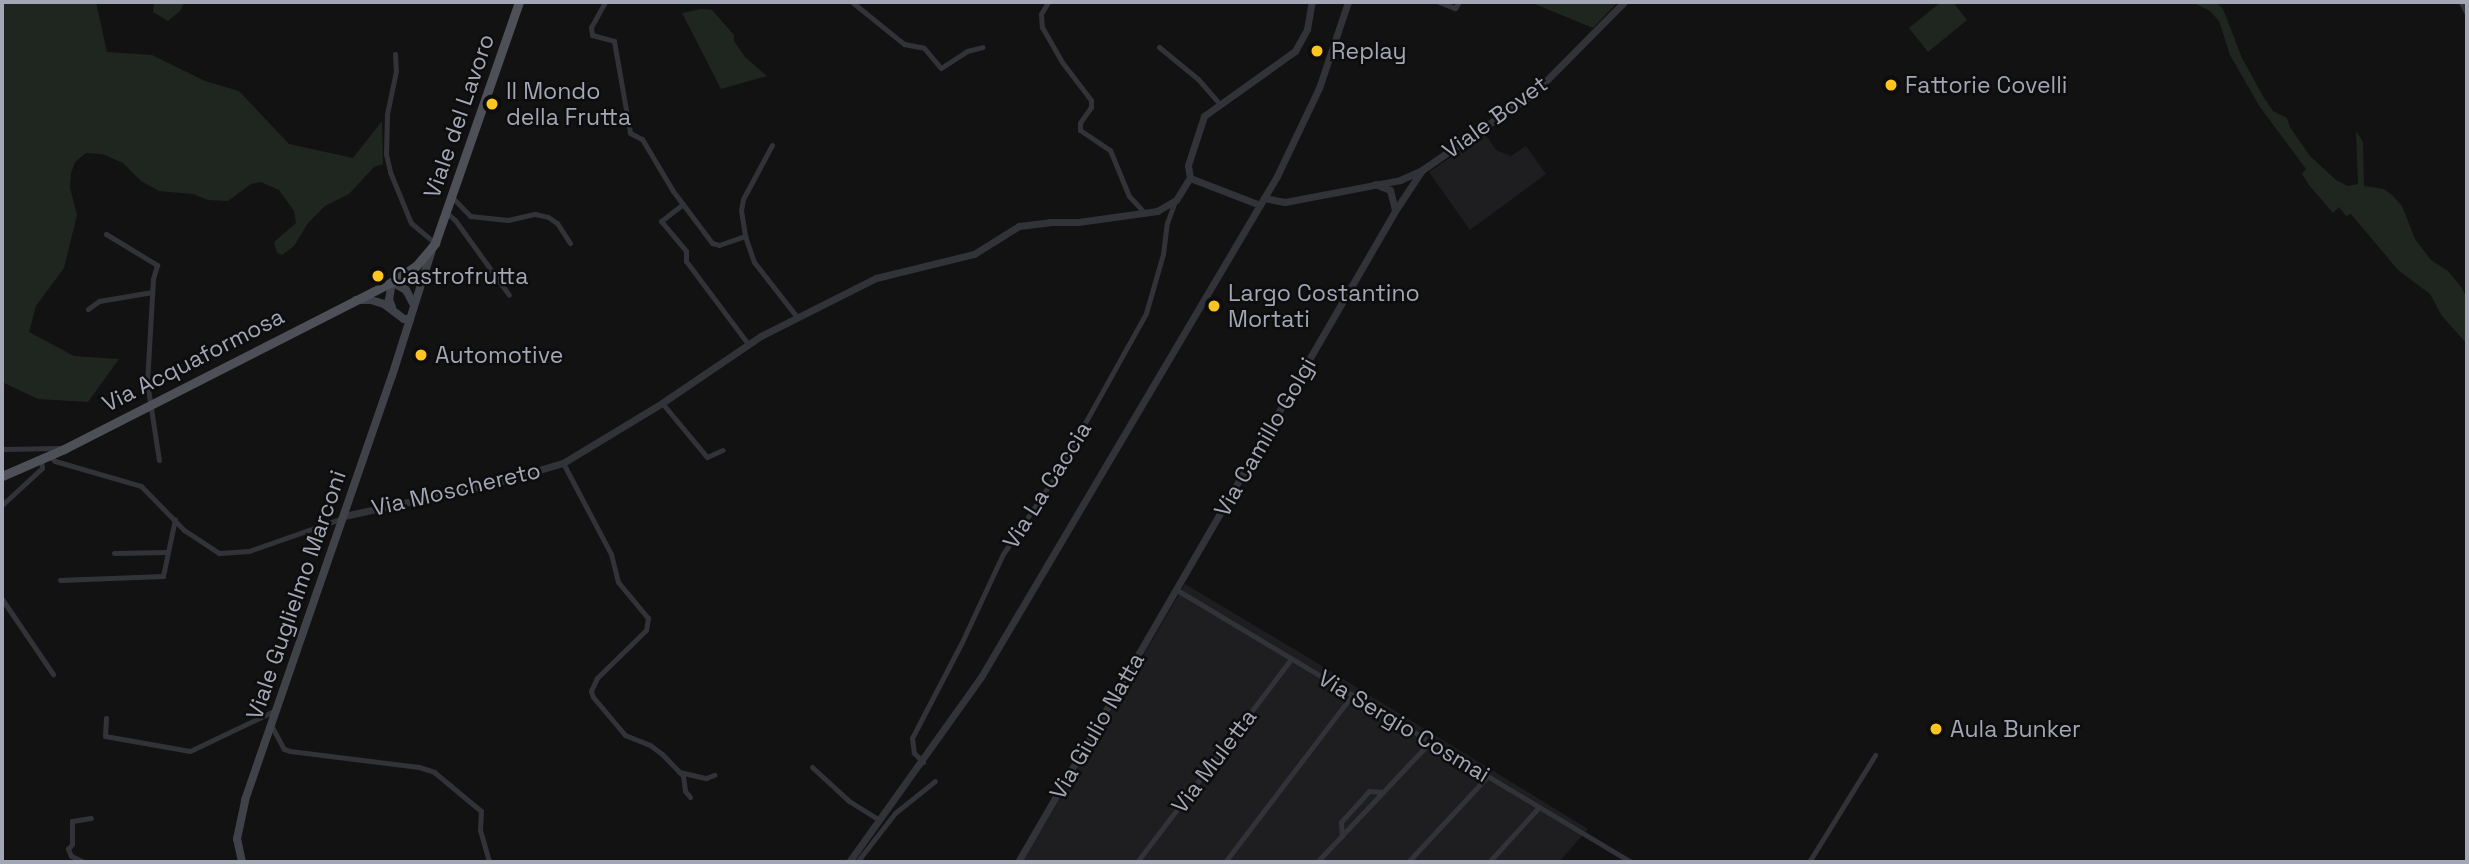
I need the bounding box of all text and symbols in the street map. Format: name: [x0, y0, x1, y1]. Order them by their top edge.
street label: Viale del Lavoro: [418, 30, 500, 202]
place label: Replay: [1331, 37, 1407, 65]
marker: Replay: [1309, 43, 1325, 59]
street label: Viale Bovet: [1437, 70, 1553, 164]
place label: Fattorie Covelli: [1905, 71, 2067, 99]
place label: Il Mondo della Frutta: [506, 77, 631, 131]
marker: Fattorie Covelli: [1883, 77, 1899, 93]
marker: Il Mondo della Frutta: [484, 96, 500, 112]
place label: Castrofrutta: [392, 262, 528, 290]
marker: Castrofrutta: [370, 268, 386, 284]
place label: Largo Costantino Mortati: [1228, 279, 1420, 333]
marker: Largo Costantino Mortati: [1206, 298, 1222, 314]
street label: Via Acquaformosa: [97, 302, 289, 418]
place label: Automotive: [435, 341, 563, 369]
marker: Automotive: [413, 347, 429, 363]
street label: Via Camillo Golgi: [1208, 352, 1322, 522]
street label: Via La Caccia: [997, 416, 1097, 554]
street label: Via Moschereto: [369, 456, 543, 522]
street label: Viale Guglielmo Marconi: [240, 467, 352, 723]
street label: Via Giulio Natta: [1044, 648, 1150, 804]
street label: Via Sergio Cosmai: [1313, 664, 1495, 788]
street label: Via Muletta: [1166, 703, 1262, 819]
place label: Aula Bunker: [1950, 715, 2081, 743]
marker: Aula Bunker: [1928, 721, 1944, 737]

